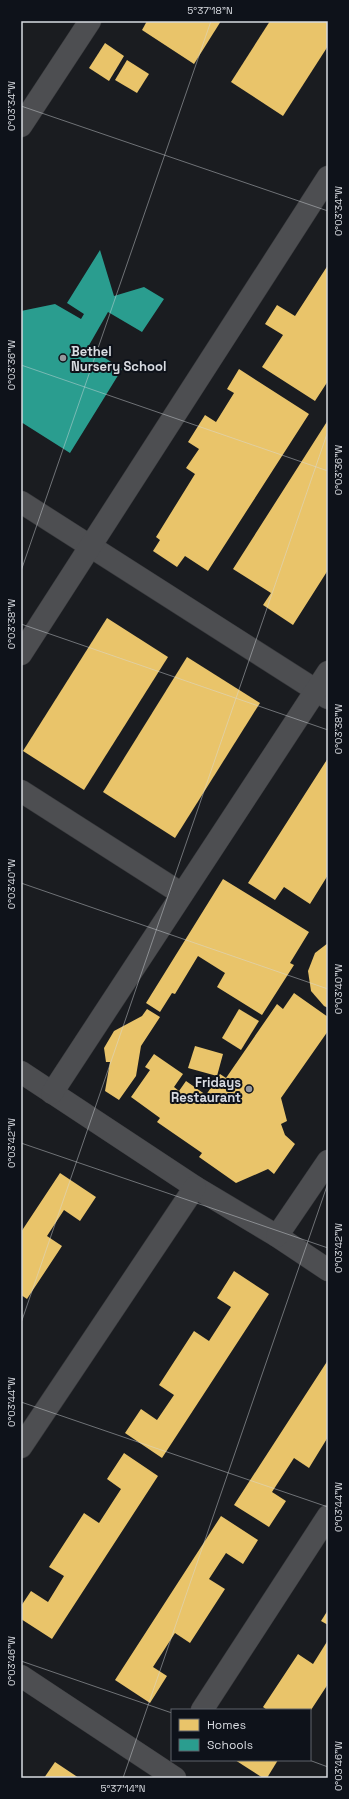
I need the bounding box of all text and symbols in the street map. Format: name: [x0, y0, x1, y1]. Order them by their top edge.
text: 5°37'18"N: [187, 4, 233, 17]
text: 0°03'34"W: [5, 81, 18, 131]
text: 0°03'34"W: [332, 186, 345, 236]
text: 0°03'36"W: [5, 340, 18, 390]
place label: Bethel Nursery School: [71, 343, 166, 375]
marker: Bethel Nursery School: [58, 353, 68, 363]
text: 0°03'36"W: [332, 445, 345, 495]
text: 0°03'38"W: [5, 599, 18, 649]
text: 0°03'38"W: [332, 704, 345, 754]
text: 0°03'40"W: [5, 859, 18, 909]
text: 0°03'40"W: [332, 964, 345, 1014]
place label: Fridays Restaurant: [171, 1074, 241, 1106]
marker: Fridays Restaurant: [244, 1084, 254, 1094]
text: 0°03'42"W: [5, 1118, 18, 1168]
text: 0°03'42"W: [332, 1223, 345, 1273]
text: 0°03'44"W: [5, 1377, 18, 1427]
text: 0°03'44"W: [332, 1482, 345, 1532]
text: 0°03'46"W: [5, 1636, 18, 1686]
legend: [171, 1709, 311, 1761]
text: Homes: [207, 1717, 246, 1733]
text: Schools: [207, 1737, 253, 1753]
text: 0°03'46"W: [332, 1741, 345, 1791]
text: 5°37'14"N: [101, 1782, 145, 1795]

